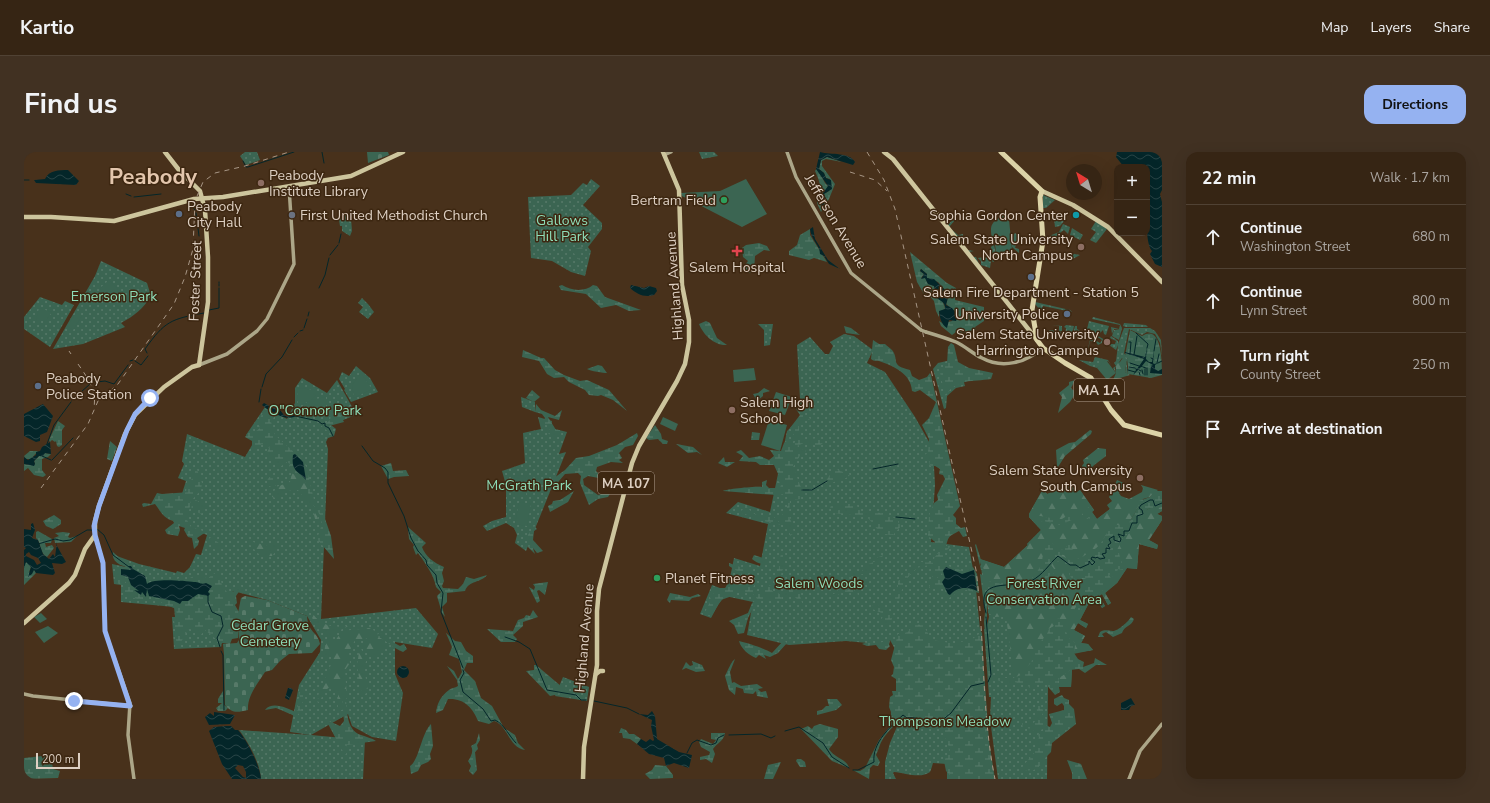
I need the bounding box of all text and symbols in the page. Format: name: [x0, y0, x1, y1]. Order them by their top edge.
text: Kartio: [20, 15, 74, 41]
text: Map: [1321, 18, 1348, 37]
text: Layers: [1370, 18, 1412, 37]
text: Share: [1434, 18, 1470, 37]
text: Find us: [24, 85, 118, 123]
button: Directions: [1364, 85, 1466, 124]
district label: Peabody: [109, 162, 198, 192]
north arrow: [1066, 164, 1102, 200]
map controls: [1114, 164, 1150, 236]
button: +: [1114, 164, 1150, 200]
place label: Peabody Institute Library: [269, 166, 369, 201]
text: 22 min: [1202, 167, 1256, 190]
text: Walk · 1.7 km: [1370, 169, 1450, 187]
street label: Jefferson Avenue: [799, 170, 871, 272]
marker: Peabody Institute Library: [256, 178, 266, 188]
place label: Bertram Field: [630, 191, 716, 210]
marker: Bertram Field: [719, 195, 729, 205]
place label: Peabody City Hall: [187, 197, 243, 232]
button: −: [1114, 200, 1150, 236]
place label: First United Methodist Church: [300, 206, 488, 225]
place label: Sophia Gordon Center: [929, 206, 1068, 225]
marker: Peabody City Hall: [174, 209, 184, 219]
marker: First United Methodist Church: [287, 210, 297, 220]
marker: Sophia Gordon Center: [1071, 210, 1081, 220]
park label: Gallows Hill Park: [535, 211, 590, 246]
text: Continue: [1240, 218, 1302, 238]
icon: ahead: [1202, 226, 1224, 248]
text: 680 m: [1412, 228, 1450, 246]
place label: Salem State University North Campus: [930, 230, 1074, 265]
street label: Highland Avenue: [661, 231, 688, 341]
text: Washington Street: [1240, 238, 1350, 256]
street label: Foster Street: [185, 240, 206, 322]
marker: Salem State University North Campus: [1076, 242, 1086, 252]
marker: Salem Hospital: [731, 245, 743, 257]
place label: Salem Hospital: [689, 258, 786, 277]
marker: Salem Fire Department - Station 5: [1026, 272, 1036, 282]
text: Continue: [1240, 282, 1302, 302]
place label: Salem Fire Department - Station 5: [923, 283, 1139, 302]
park label: Emerson Park: [71, 287, 158, 306]
icon: ahead: [1202, 290, 1224, 312]
text: 800 m: [1412, 292, 1450, 310]
text: Lynn Street: [1240, 302, 1307, 320]
place label: University Police: [955, 305, 1059, 324]
marker: University Police: [1062, 309, 1072, 319]
place label: Salem State University Harrington Campus: [956, 325, 1100, 360]
marker: Salem State University Harrington Campus: [1102, 337, 1112, 347]
text: Turn right: [1240, 346, 1309, 366]
icon: right: [1202, 354, 1224, 376]
text: 250 m: [1412, 356, 1450, 374]
text: County Street: [1240, 366, 1320, 384]
place label: Peabody Police Station: [46, 369, 132, 404]
road number: MA 1A: [1074, 379, 1124, 401]
marker: Peabody Police Station: [33, 381, 43, 391]
route start: [141, 389, 159, 407]
place label: Salem High School: [740, 393, 813, 428]
park label: O"Connor Park: [268, 401, 363, 420]
marker: Salem High School: [727, 405, 737, 415]
icon: arrive: [1202, 418, 1224, 440]
text: Arrive at destination: [1240, 419, 1383, 439]
place label: Salem State University South Campus: [989, 461, 1133, 496]
road number: MA 107: [598, 472, 654, 494]
marker: Salem State University South Campus: [1135, 473, 1145, 483]
park label: McGrath Park: [486, 476, 573, 495]
place label: Planet Fitness: [665, 569, 754, 588]
marker: Planet Fitness: [652, 573, 662, 583]
park label: Salem Woods: [775, 574, 863, 593]
park label: Forest River Conservation Area: [986, 574, 1102, 609]
street label: Highland Avenue: [570, 583, 599, 693]
park label: Cedar Grove Cemetery: [231, 616, 309, 651]
route end: [65, 692, 83, 710]
park label: Thompsons Meadow: [879, 712, 1011, 731]
scale bar: [36, 751, 80, 770]
text: 200 m: [42, 752, 74, 767]

